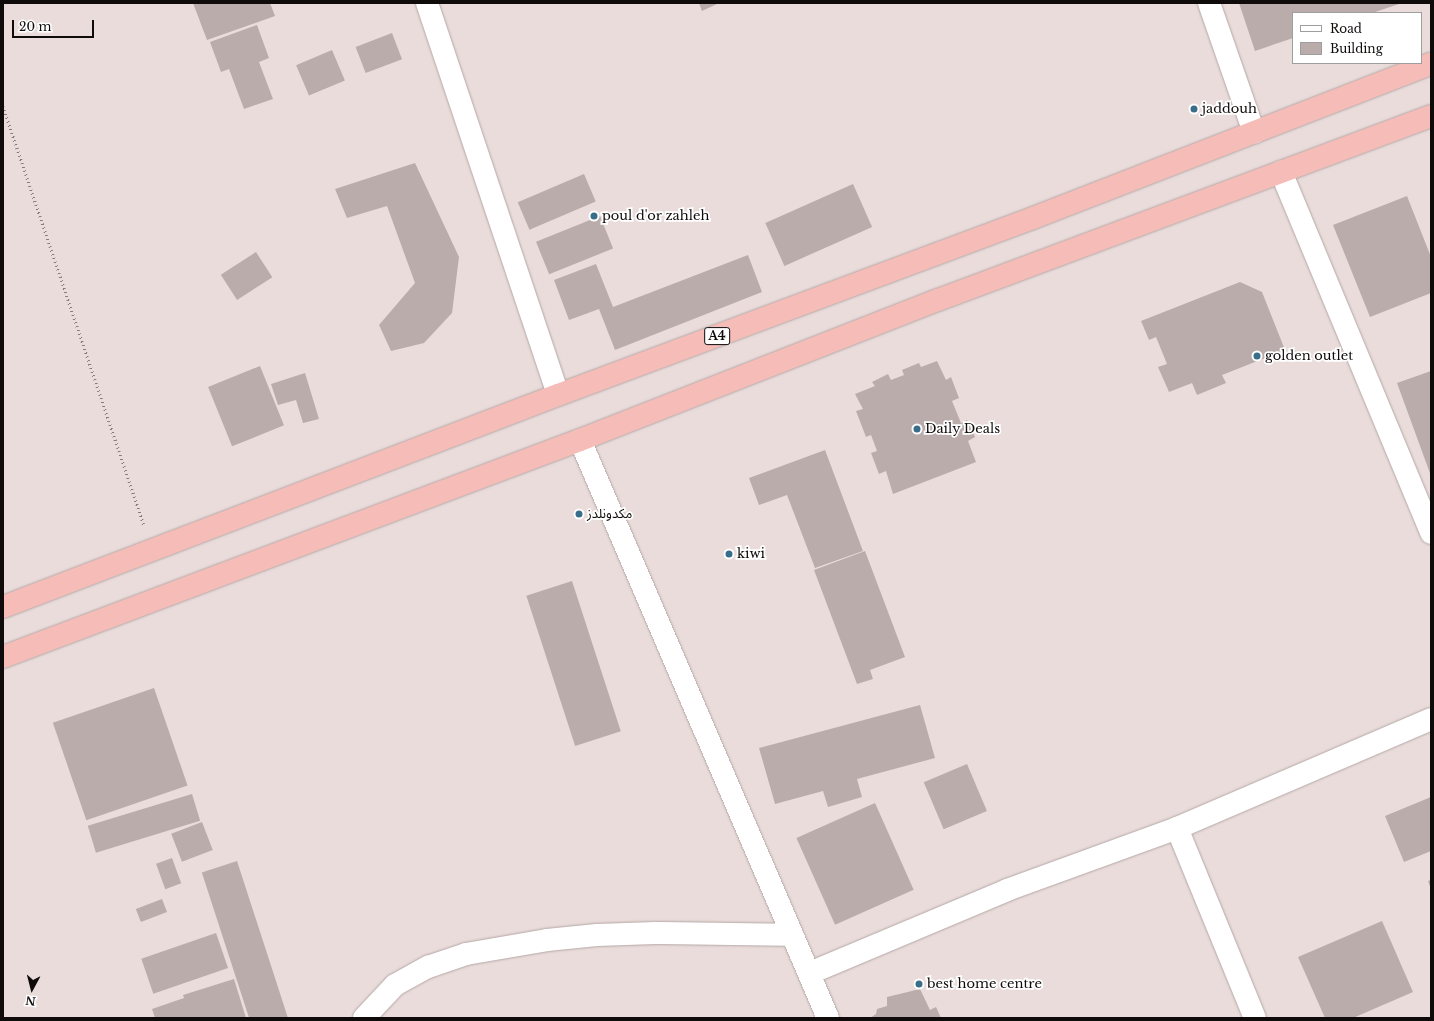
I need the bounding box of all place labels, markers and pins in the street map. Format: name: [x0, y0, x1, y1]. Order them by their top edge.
place label: jaddouh: [1202, 101, 1257, 117]
marker: jaddouh: [1189, 104, 1199, 114]
place label: poul d'or zahleh: [602, 208, 710, 224]
marker: poul d'or zahleh: [589, 211, 599, 221]
place label: golden outlet: [1265, 348, 1353, 364]
marker: golden outlet: [1252, 351, 1262, 361]
place label: Daily Deals: [925, 421, 1000, 437]
marker: Daily Deals: [912, 424, 922, 434]
place label: مكدونلدز: [587, 506, 632, 522]
marker: مكدونلدز: [574, 509, 584, 519]
place label: kiwi: [737, 546, 765, 562]
marker: kiwi: [724, 549, 734, 559]
place label: best home centre: [927, 976, 1042, 992]
marker: best home centre: [914, 979, 924, 989]

